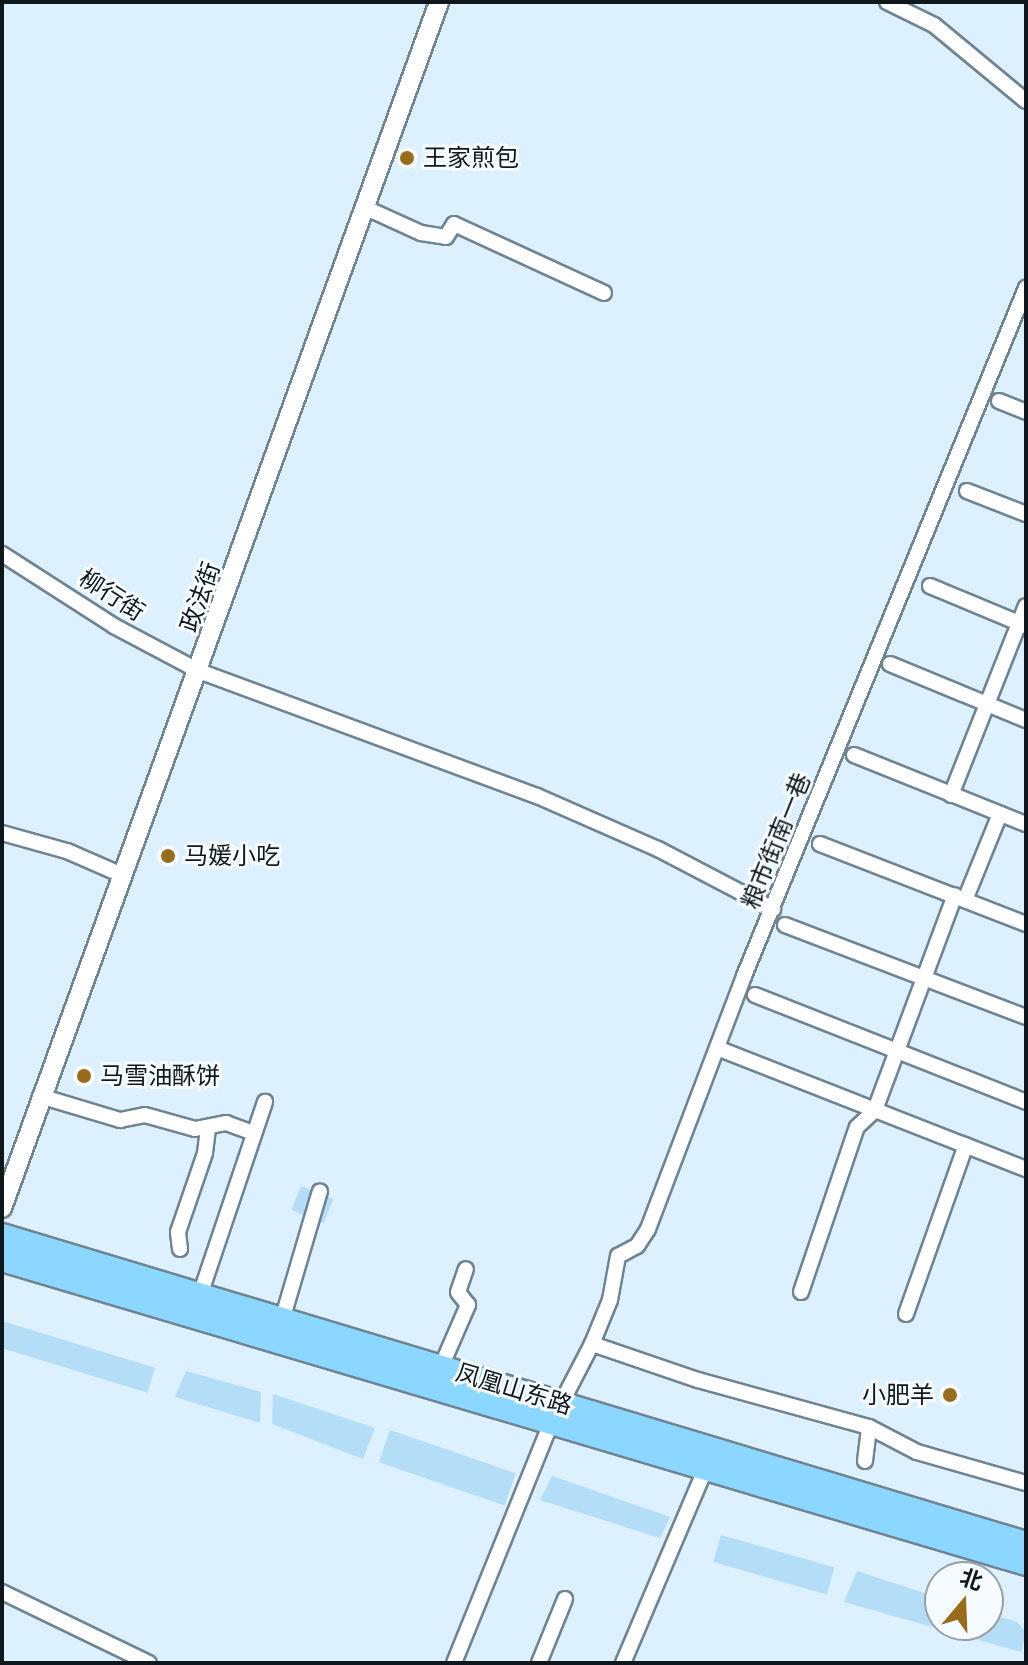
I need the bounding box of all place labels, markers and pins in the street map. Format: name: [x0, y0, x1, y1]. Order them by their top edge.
place label: 王家煎包: [423, 144, 519, 172]
marker: 王家煎包: [398, 149, 416, 167]
place label: 马媛小吃: [184, 842, 280, 870]
marker: 马媛小吃: [159, 847, 177, 865]
place label: 马雪油酥饼: [100, 1062, 220, 1090]
marker: 马雪油酥饼: [75, 1067, 93, 1085]
place label: 小肥羊: [862, 1381, 934, 1409]
marker: 小肥羊: [941, 1386, 959, 1404]

